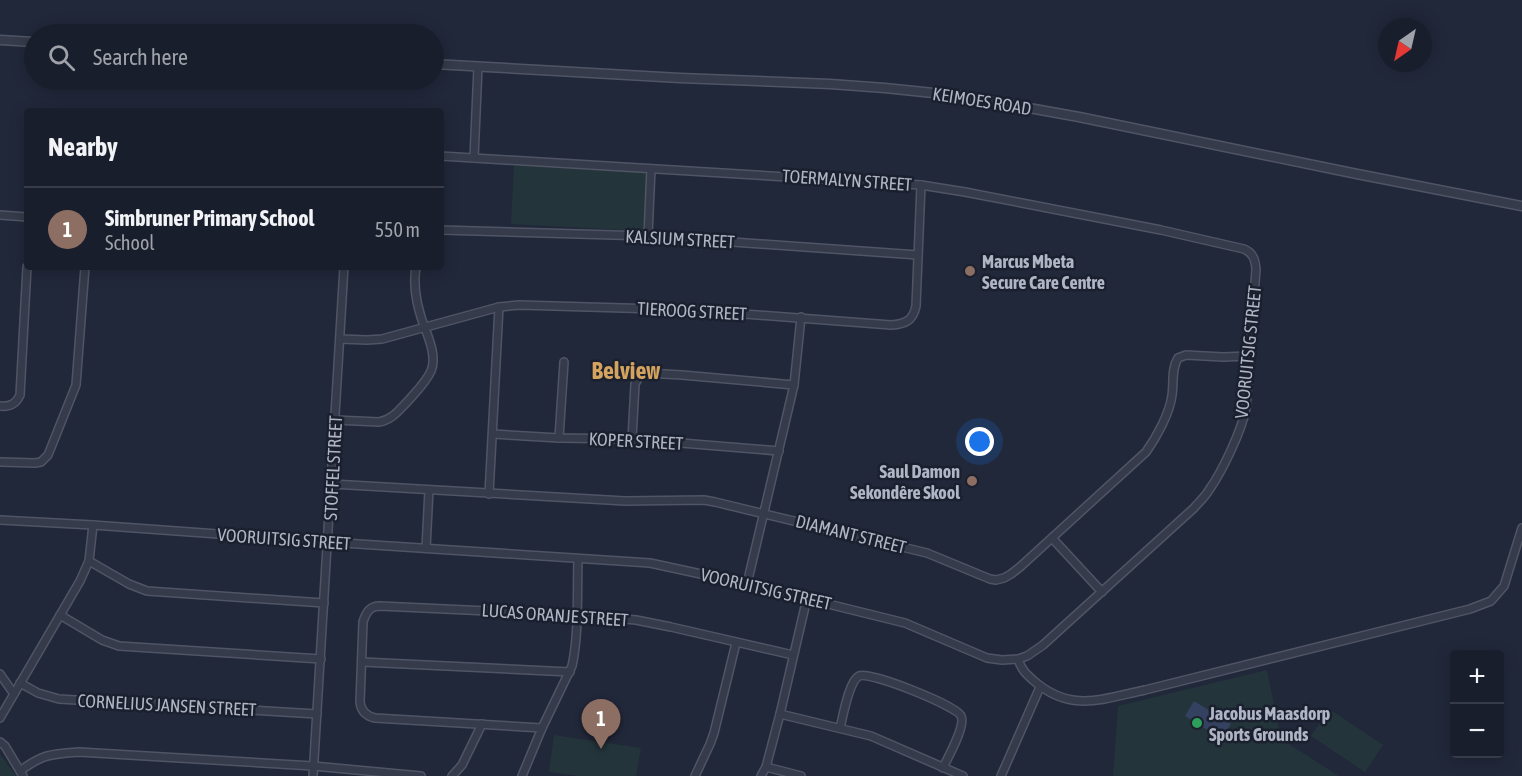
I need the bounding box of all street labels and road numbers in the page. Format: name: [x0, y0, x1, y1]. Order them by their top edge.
street label: KEIMOES ROAD: [931, 83, 1033, 119]
street label: TOERMALYN STREET: [781, 165, 913, 195]
street label: KALSIUM STREET: [625, 226, 735, 252]
street label: VOORUITSIG STREET: [1231, 284, 1265, 420]
street label: TIEROOG STREET: [637, 298, 747, 324]
street label: STOFFEL STREET: [320, 415, 346, 521]
street label: KOPER STREET: [588, 428, 684, 454]
street label: DIAMANT STREET: [794, 510, 908, 558]
street label: VOORUITSIG STREET: [217, 524, 351, 554]
street label: VOORUITSIG STREET: [699, 564, 834, 614]
street label: LUCAS ORANJE STREET: [481, 599, 629, 631]
street label: CORNELIUS JANSEN STREET: [77, 690, 257, 720]

